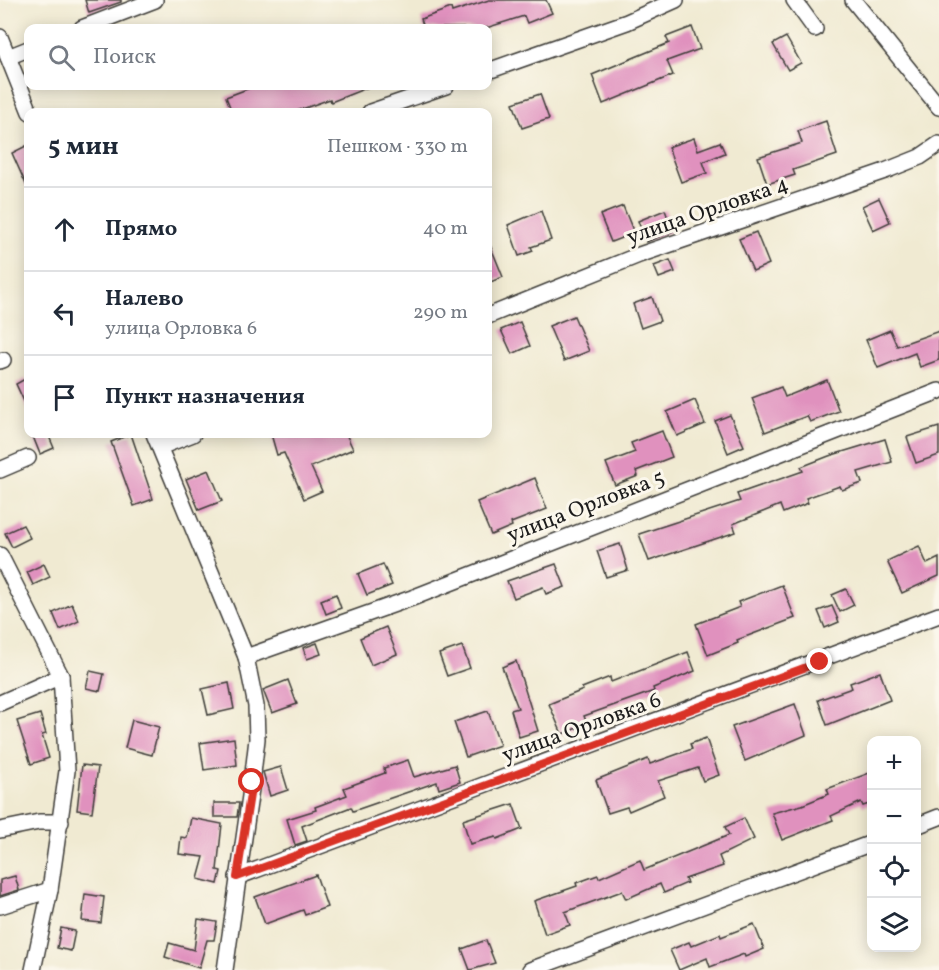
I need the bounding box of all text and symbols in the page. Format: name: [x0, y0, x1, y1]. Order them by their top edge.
search box: [24, 24, 492, 90]
icon: search: [45, 41, 78, 74]
text: Поиск: [93, 42, 156, 73]
text: 5 мин: [48, 129, 119, 165]
text: Пешком · 330 m: [327, 133, 468, 161]
street label: улица Орловка 4: [623, 169, 793, 254]
icon: ahead: [48, 213, 81, 246]
text: Прямо: [105, 214, 177, 245]
text: 40 m: [423, 215, 468, 243]
text: Налево: [105, 284, 184, 315]
icon: left: [48, 297, 81, 330]
text: 290 m: [413, 299, 468, 327]
text: улица Орловка 6: [105, 315, 257, 343]
icon: arrive: [48, 381, 81, 414]
text: Пункт назначения: [105, 382, 305, 413]
street label: улица Орловка 5: [502, 463, 669, 552]
route end: [806, 648, 832, 674]
street label: улица Орловка 6: [498, 685, 666, 772]
map controls: [867, 736, 921, 952]
button: +: [867, 736, 921, 790]
route start: [238, 768, 264, 794]
button: −: [867, 790, 921, 844]
button: locate: [867, 844, 921, 898]
button: layers: [867, 898, 921, 952]

